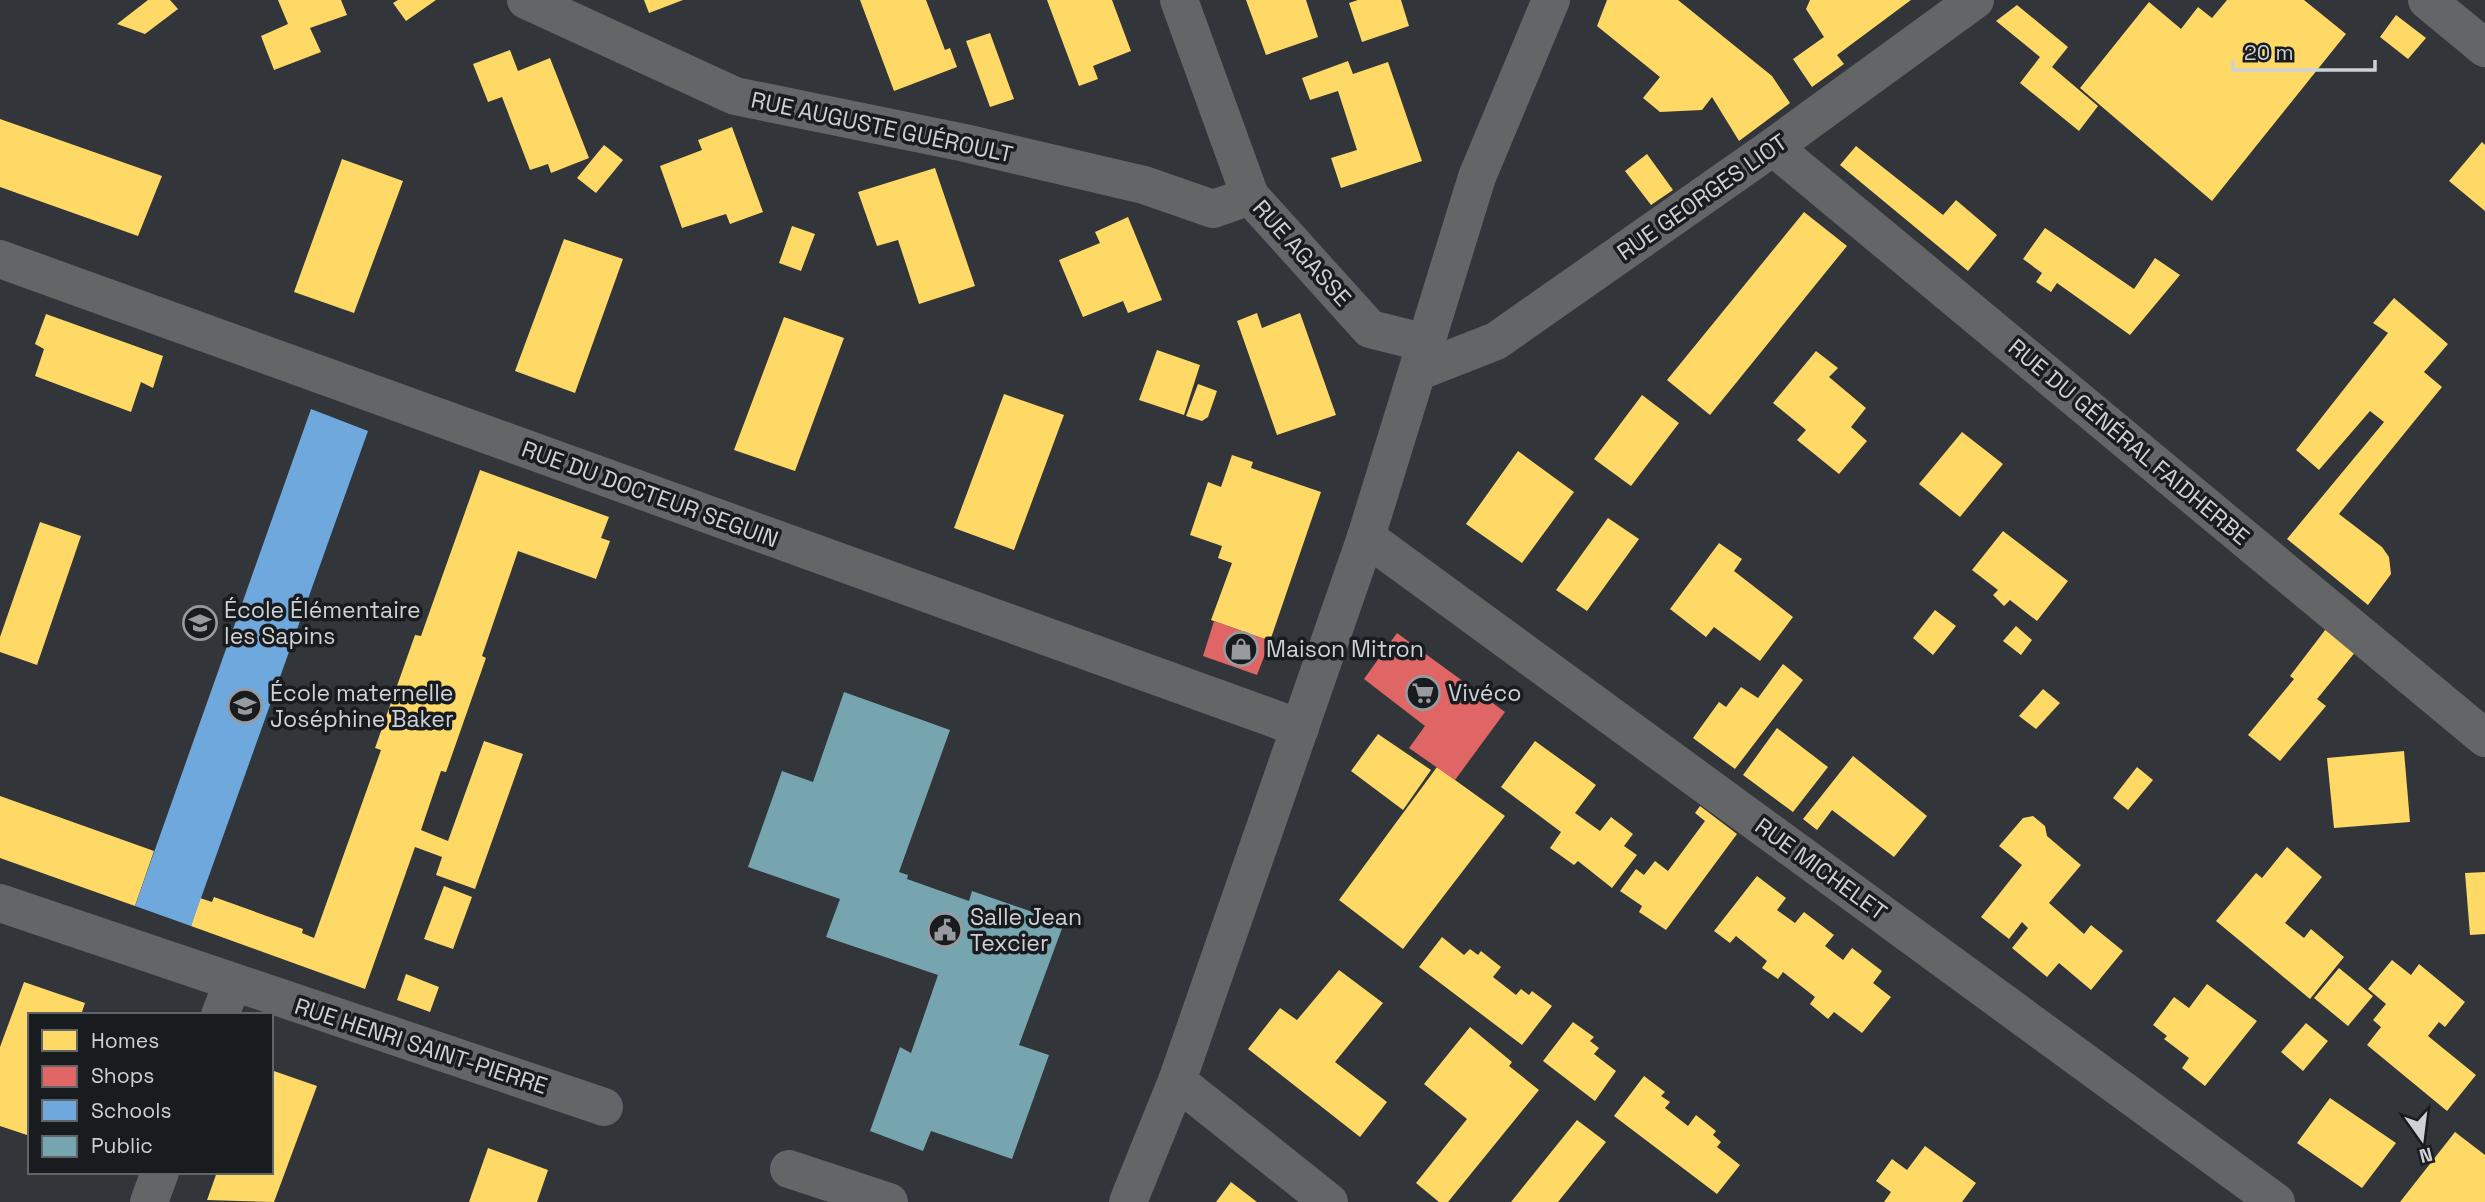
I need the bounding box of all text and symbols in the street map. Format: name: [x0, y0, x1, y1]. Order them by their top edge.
scale bar: [2233, 28, 2375, 72]
text: 20 m: [2244, 39, 2294, 66]
street label: RUE AUGUSTE GUÉROULT: [748, 85, 1016, 169]
street label: RUE GEORGES LIOT: [1611, 127, 1793, 267]
street label: RUE AGASSE: [1246, 193, 1358, 313]
street label: RUE DU GÉNÉRAL FAIDHERBE: [2002, 332, 2256, 552]
street label: RUE DU DOCTEUR SEGUIN: [518, 434, 782, 554]
place label: École Élémentaire les Sapins: [224, 595, 421, 651]
school or university icon: École Élémentaire les Sapins: [181, 604, 219, 642]
shop icon: Maison Mitron: [1222, 630, 1260, 668]
place label: Maison Mitron: [1266, 634, 1424, 664]
supermarket icon: Vivéco: [1404, 674, 1442, 712]
place label: École maternelle Joséphine Baker: [270, 678, 454, 734]
place label: Vivéco: [1448, 678, 1521, 708]
school or university icon: École maternelle Joséphine Baker: [226, 687, 264, 725]
street label: RUE MICHELET: [1749, 811, 1893, 927]
place label: Salle Jean Texcier: [970, 902, 1082, 958]
public building icon: Salle Jean Texcier: [926, 911, 964, 949]
street label: RUE HENRI SAINT-PIERRE: [291, 991, 551, 1101]
legend: [28, 1013, 273, 1174]
text: Homes: [91, 1027, 159, 1054]
text: Shops: [91, 1062, 154, 1089]
text: Schools: [91, 1097, 171, 1124]
north arrow: [2387, 1104, 2457, 1174]
text: Public: [91, 1132, 153, 1159]
text: N: [2417, 1141, 2435, 1169]

